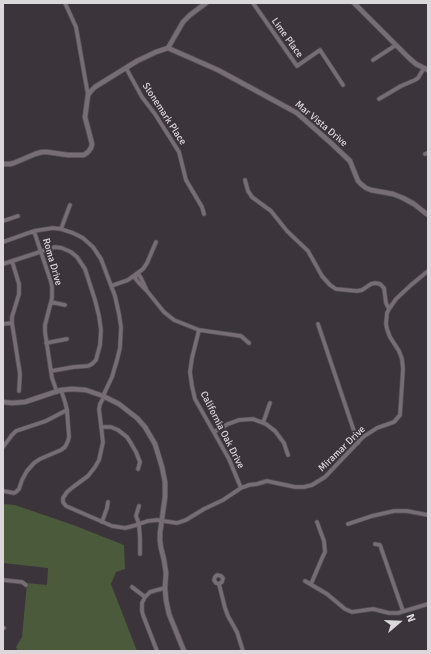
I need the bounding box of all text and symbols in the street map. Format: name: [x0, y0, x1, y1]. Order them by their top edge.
street label: Lime Place: [269, 16, 305, 60]
street label: Stonemark Place: [139, 81, 189, 147]
street label: Mar Vista Drive: [292, 99, 350, 149]
street label: Roma Drive: [40, 237, 64, 287]
street label: California Oak Drive: [197, 389, 247, 471]
street label: Miramar Drive: [316, 424, 368, 474]
north arrow: [379, 602, 419, 642]
text: N: [403, 612, 418, 624]

